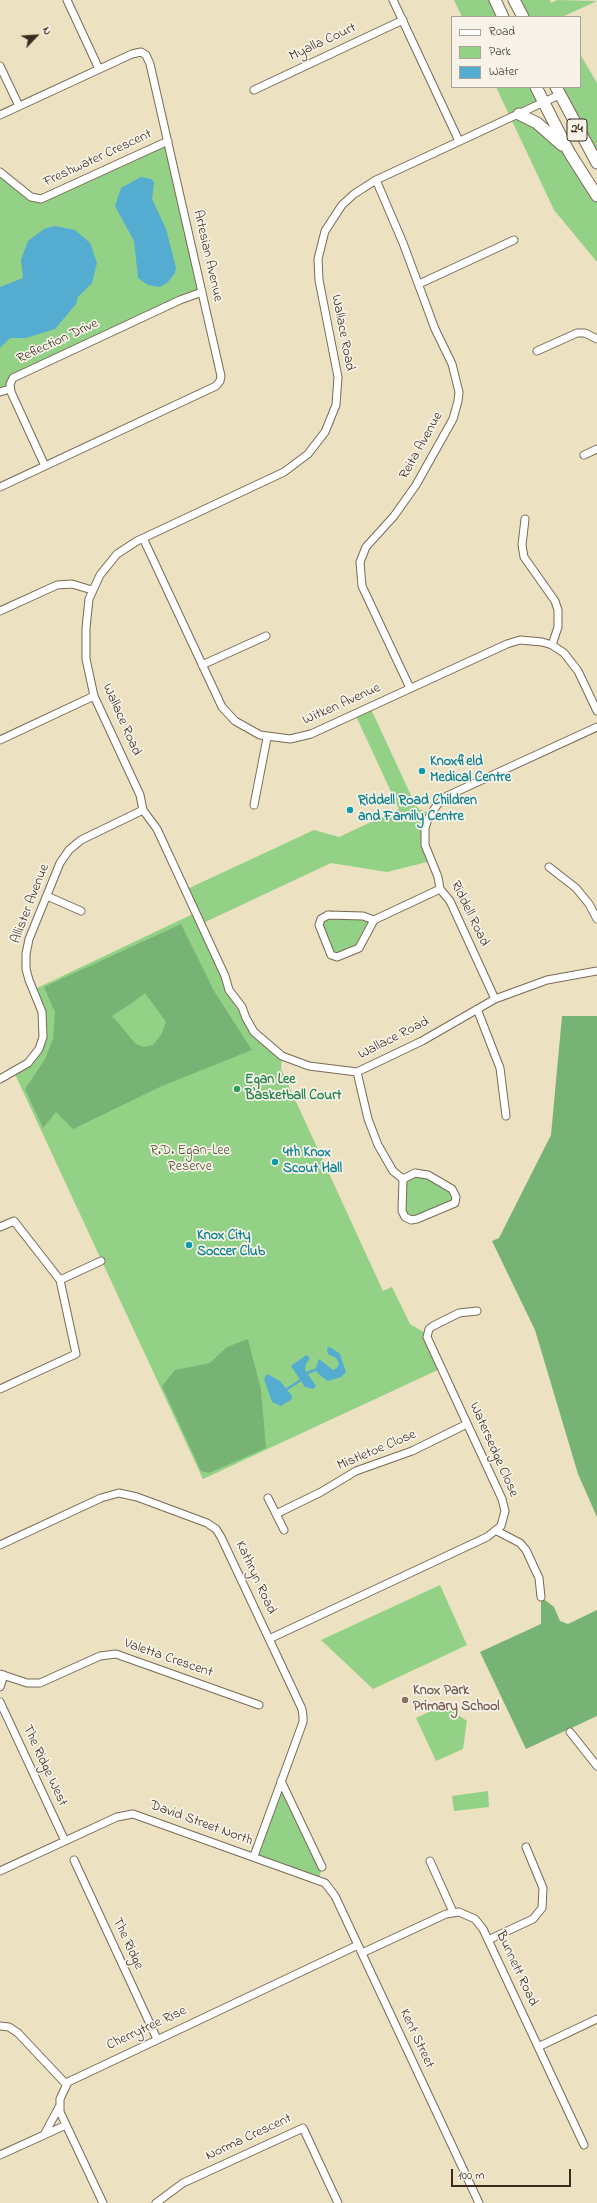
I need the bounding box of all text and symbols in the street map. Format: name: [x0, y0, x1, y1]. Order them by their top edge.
north arrow: [16, 16, 56, 56]
legend: [451, 16, 581, 88]
street label: Myalla Court: [287, 20, 359, 66]
text: Road: [489, 23, 515, 41]
text: N: [38, 24, 56, 38]
text: Park: [489, 43, 511, 61]
text: Water: [489, 63, 518, 81]
road number: 24: [567, 119, 587, 141]
street label: Freshwater Crescent: [41, 127, 155, 191]
street label: Artesian Avenue: [188, 209, 226, 303]
street label: Wallace Road: [326, 294, 358, 372]
street label: Reflection Drive: [15, 316, 101, 368]
street label: Reita Avenue: [397, 409, 447, 483]
street label: Witken Avenue: [300, 680, 384, 730]
street label: Wallace Road: [98, 681, 144, 759]
place label: Knoxfield Medical Centre: [430, 755, 511, 788]
marker: Knoxfield Medical Centre: [417, 766, 427, 776]
place label: Riddell Road Children and Family Centre: [358, 794, 477, 826]
marker: Riddell Road Children and Family Centre: [345, 805, 355, 815]
street label: Allister Avenue: [8, 862, 54, 946]
street label: Riddell Road: [446, 878, 492, 950]
street label: Wallace Road: [356, 1014, 432, 1064]
place label: Egan Lee Basketball Court: [245, 1073, 341, 1106]
marker: Egan Lee Basketball Court: [232, 1084, 242, 1094]
park label: R.D. Egan-Lee Reserve: [150, 1144, 230, 1176]
place label: 4th Knox Scout Hall: [283, 1146, 342, 1178]
marker: 4th Knox Scout Hall: [270, 1157, 280, 1167]
place label: Knox City Soccer Club: [197, 1229, 265, 1262]
marker: Knox City Soccer Club: [184, 1240, 194, 1250]
street label: Watersedge Close: [465, 1400, 521, 1500]
street label: Mistletoe Close: [335, 1427, 419, 1475]
street label: Kathryn Road: [231, 1539, 279, 1617]
street label: Valetta Crescent: [121, 1636, 215, 1682]
place label: Knox Park Primary School: [413, 1684, 500, 1716]
marker: Knox Park Primary School: [400, 1695, 410, 1705]
street label: The Ridge West: [18, 1723, 70, 1809]
street label: David Street North: [147, 1798, 255, 1850]
street label: The Ridge: [108, 1915, 146, 1973]
street label: Bunnett Road: [491, 1929, 541, 2009]
street label: Cherrytree Rise: [105, 2003, 189, 2055]
street label: Kent Street: [395, 2007, 437, 2071]
street label: Norma Crescent: [204, 2111, 294, 2165]
scale bar: [453, 2161, 573, 2187]
text: 100 m: [458, 2167, 485, 2185]

